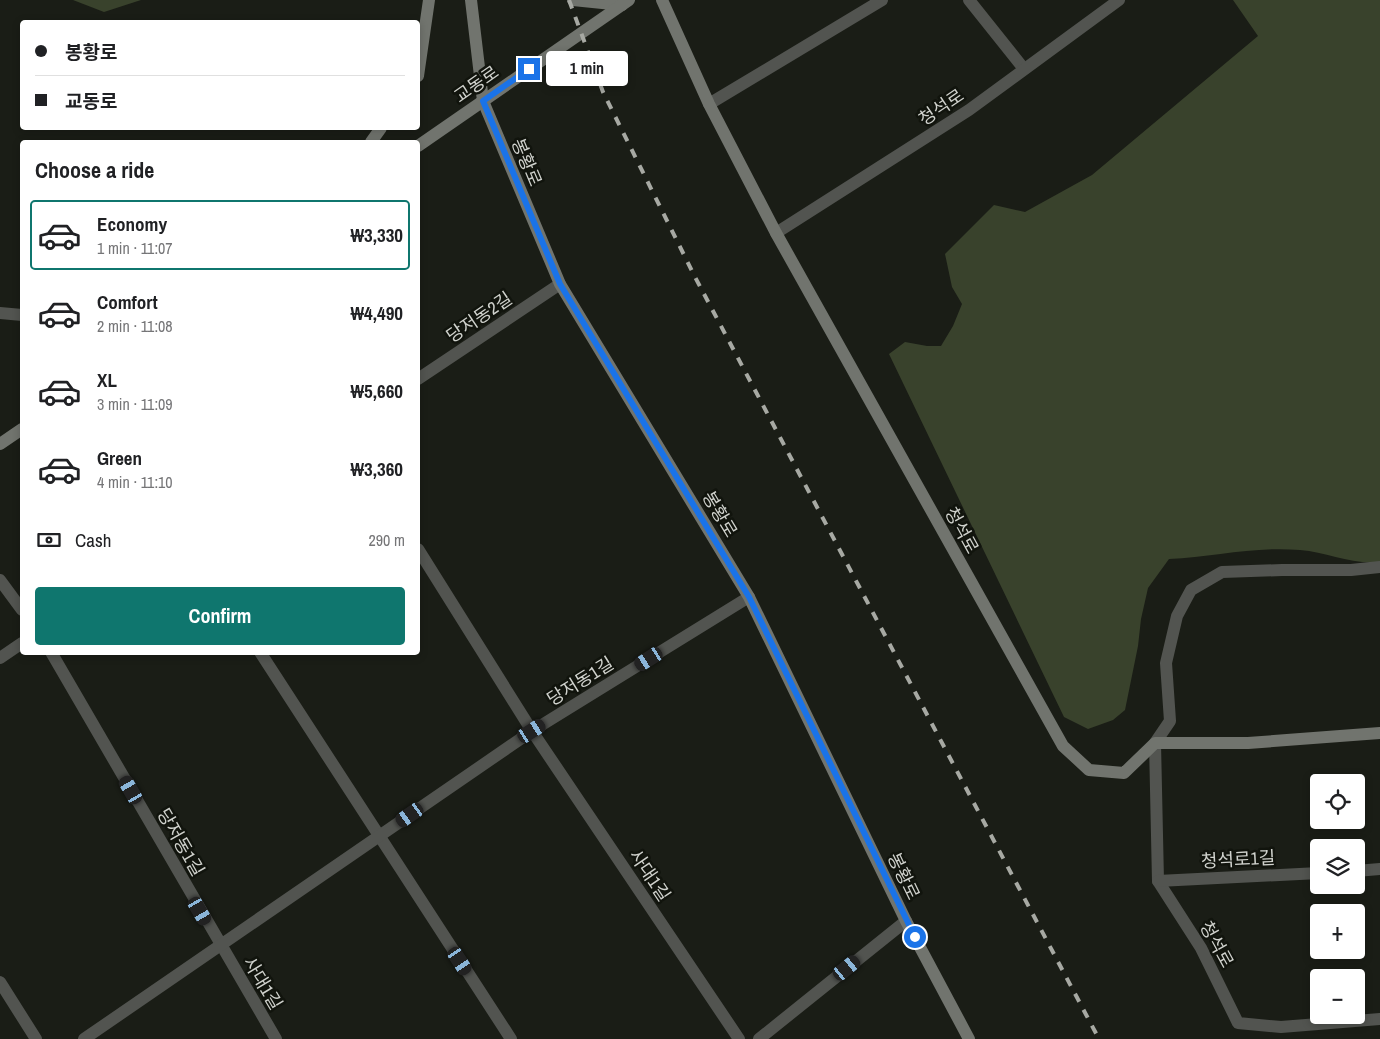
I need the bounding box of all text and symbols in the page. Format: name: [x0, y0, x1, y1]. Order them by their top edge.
text: 봉황로: [65, 39, 117, 65]
callout: 1 min: [546, 52, 629, 86]
text: 1 min: [570, 57, 604, 79]
route end: [518, 58, 540, 80]
street label: 교동로: [448, 60, 504, 108]
street label: 청석로: [913, 83, 969, 131]
text: 교동로: [65, 88, 117, 114]
street label: 봉황로: [506, 134, 548, 190]
text: Choose a ride: [35, 155, 154, 185]
text: Economy: [97, 211, 167, 237]
icon: car: [37, 213, 82, 258]
text: ₩3,330: [350, 222, 403, 248]
text: 1 min · 11:07: [97, 237, 173, 259]
street label: 당저동2길: [441, 286, 517, 348]
text: Comfort: [97, 289, 158, 315]
icon: car: [37, 291, 82, 336]
text: ₩4,490: [350, 300, 403, 326]
text: 2 min · 11:08: [97, 315, 173, 337]
text: XL: [97, 367, 117, 393]
icon: car: [37, 369, 82, 414]
text: ₩5,660: [350, 378, 403, 404]
text: 3 min · 11:09: [97, 393, 173, 415]
text: Green: [97, 445, 142, 471]
icon: car: [37, 447, 82, 492]
text: ₩3,360: [350, 456, 403, 482]
text: 4 min · 11:10: [97, 471, 173, 493]
street label: 봉황로: [696, 486, 744, 542]
street label: 청석로: [939, 502, 985, 558]
icon: cash: [35, 526, 63, 554]
text: Cash: [75, 527, 111, 553]
text: 290 m: [369, 529, 405, 551]
button: Confirm: [35, 587, 405, 645]
car: [632, 645, 665, 673]
street label: 당저동1길: [542, 651, 618, 711]
car: [515, 717, 548, 745]
car: [117, 773, 144, 807]
map controls: [1310, 774, 1365, 1024]
button: locate: [1310, 774, 1365, 829]
car: [393, 800, 426, 830]
street label: 당저동1길: [152, 804, 210, 880]
button: layers: [1310, 839, 1365, 894]
street label: 사대1길: [623, 844, 677, 906]
street label: 청석로1길: [1200, 845, 1276, 873]
street label: 봉황로: [882, 848, 926, 904]
car: [186, 894, 213, 928]
button: +: [1310, 904, 1365, 959]
street label: 청석로: [1194, 916, 1240, 972]
route start: [904, 926, 926, 948]
car: [445, 944, 474, 978]
street label: 사대1길: [237, 952, 289, 1014]
car: [830, 953, 863, 983]
button: −: [1310, 969, 1365, 1024]

